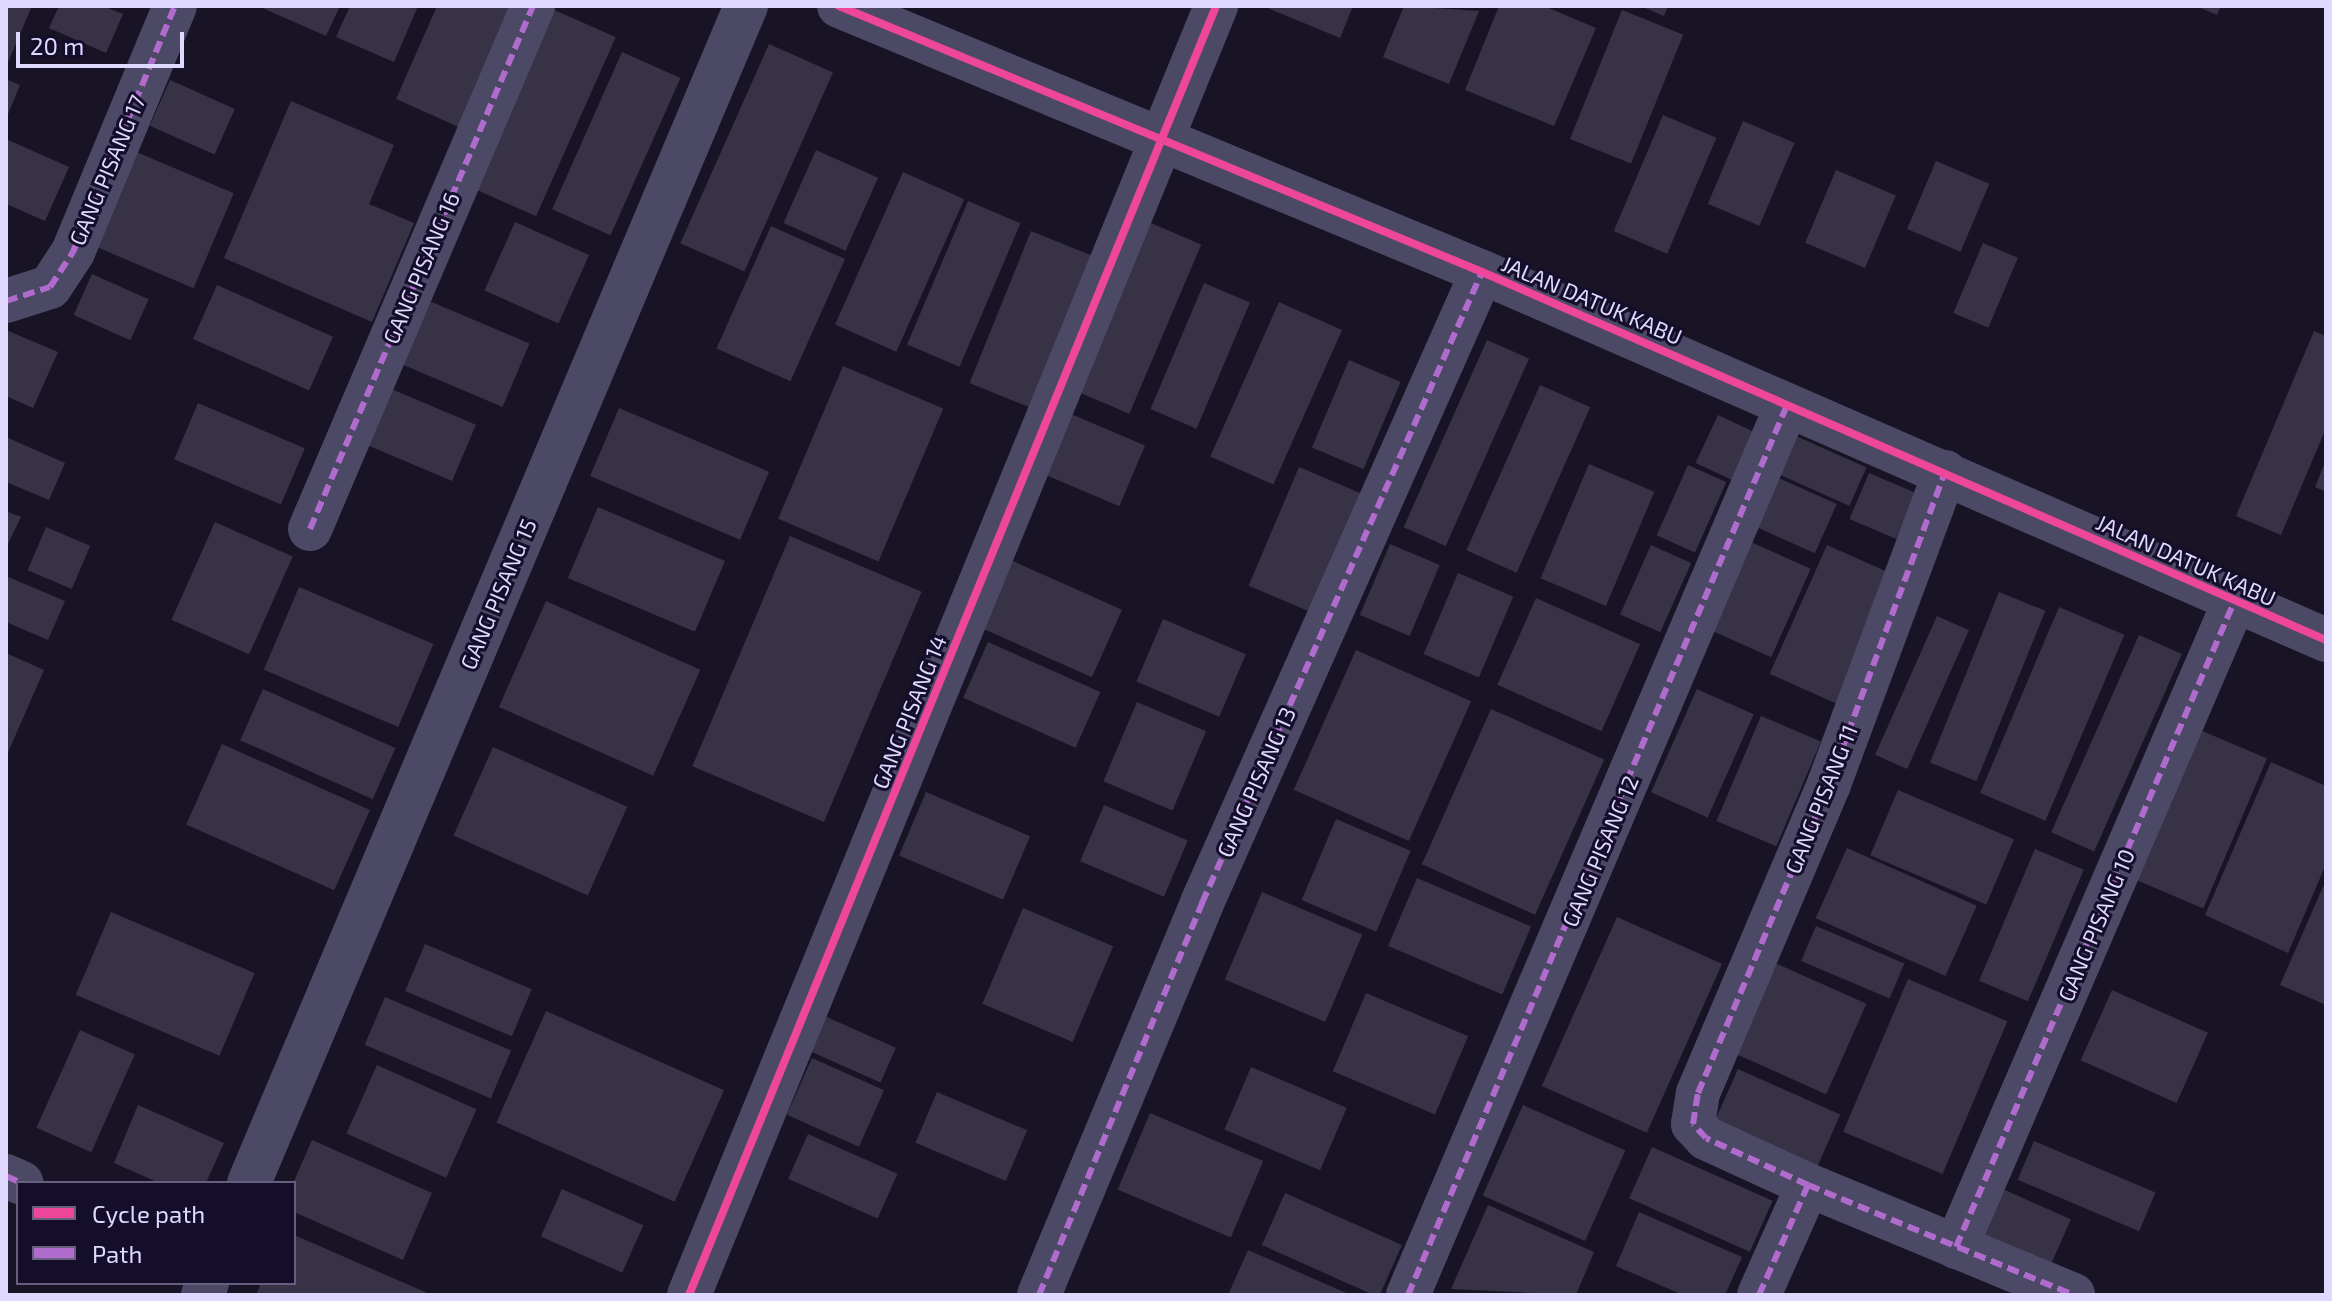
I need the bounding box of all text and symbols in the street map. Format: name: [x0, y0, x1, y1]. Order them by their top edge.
scale bar: [20, 16, 188, 66]
text: 20 m: [30, 31, 84, 60]
street label: GANG PISANG 17: [63, 91, 151, 249]
street label: GANG PISANG 16: [377, 188, 465, 348]
street label: JALAN DATUK KABU: [1498, 250, 1686, 350]
street label: JALAN DATUK KABU: [2092, 509, 2280, 611]
street label: GANG PISANG 15: [454, 515, 542, 673]
street label: GANG PISANG 14: [866, 631, 952, 793]
street label: GANG PISANG 13: [1211, 703, 1301, 861]
street label: GANG PISANG 11: [1779, 721, 1863, 877]
street label: GANG PISANG 12: [1556, 771, 1644, 931]
street label: GANG PISANG 10: [2052, 845, 2140, 1005]
legend: [16, 1181, 296, 1285]
text: Cycle path: [92, 1199, 205, 1228]
text: Path: [92, 1239, 142, 1268]

